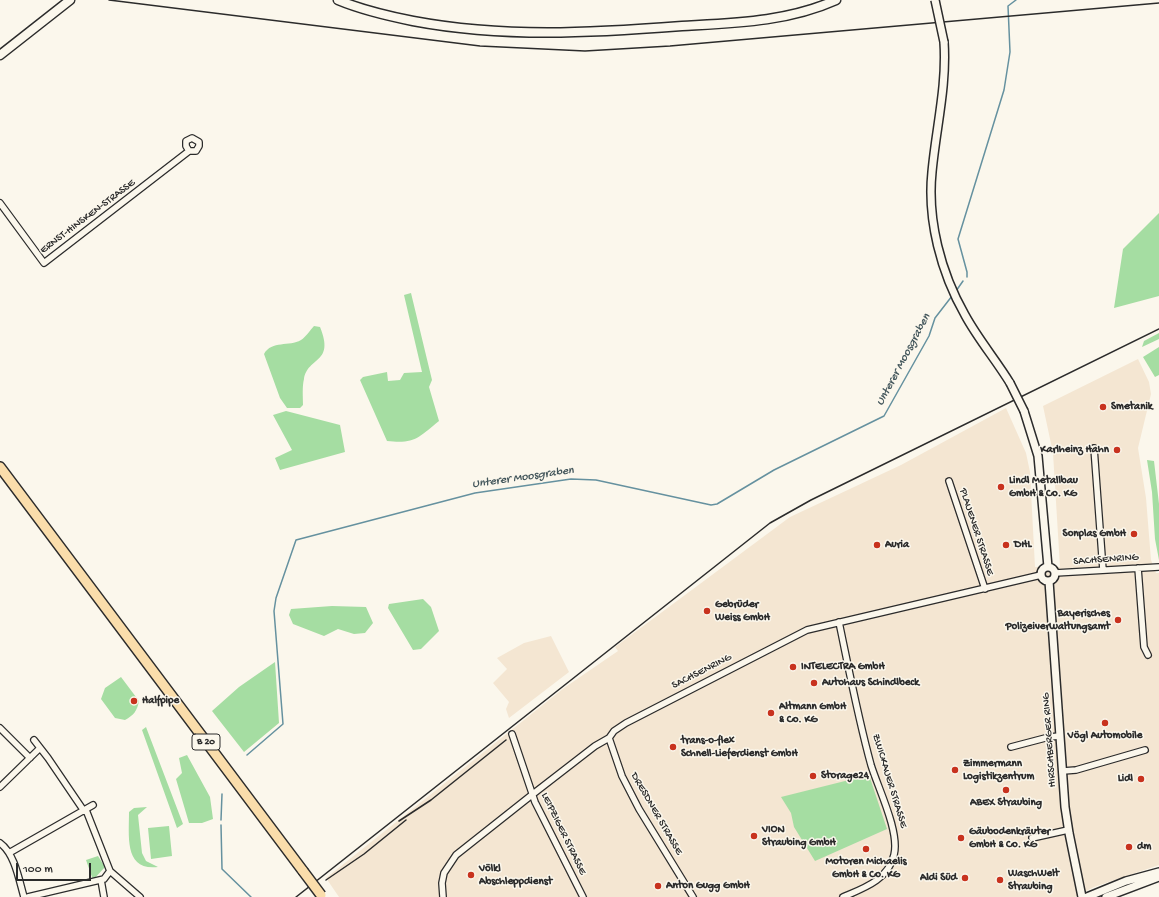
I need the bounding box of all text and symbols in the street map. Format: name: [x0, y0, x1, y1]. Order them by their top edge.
street label: ERNST-HINSKEN-STRASSE: [38, 177, 138, 257]
water label: Unterer Moosgraben: [874, 311, 934, 409]
place label: Smetanik: [1111, 400, 1153, 414]
marker: Smetanik: [1098, 402, 1108, 412]
place label: Karlheinz Hahn: [1040, 443, 1109, 457]
marker: Karlheinz Hahn: [1112, 445, 1122, 455]
water label: Unterer Moosgraben: [471, 464, 575, 492]
place label: Lindl Metallbau GmbH & Co. KG: [1009, 474, 1078, 500]
marker: Lindl Metallbau GmbH & Co. KG: [996, 482, 1006, 492]
street label: PLAUENER STRASSE: [956, 487, 996, 577]
place label: Sonplas GmbH: [1063, 527, 1126, 541]
marker: Sonplas GmbH: [1129, 529, 1139, 539]
place label: Auria: [885, 538, 909, 552]
place label: DHL: [1014, 538, 1031, 552]
marker: Auria: [872, 540, 882, 550]
marker: DHL: [1001, 540, 1011, 550]
street label: SACHSENRING: [1073, 551, 1139, 569]
place label: Gebrüder Weiss GmbH: [715, 598, 770, 624]
marker: Gebrüder Weiss GmbH: [702, 606, 712, 616]
place label: Bayerisches Polizeiverwaltungsamt: [1005, 607, 1110, 633]
marker: Bayerisches Polizeiverwaltungsamt: [1113, 615, 1123, 625]
street label: SACHSENRING: [670, 651, 734, 693]
place label: INTELECTRA GmbH: [801, 660, 885, 674]
marker: INTELECTRA GmbH: [788, 662, 798, 672]
place label: Autohaus Schindlbeck: [822, 676, 919, 690]
marker: Autohaus Schindlbeck: [809, 678, 819, 688]
street label: HIRSCHBERGER RING: [1040, 692, 1060, 788]
place label: Halfpipe: [142, 694, 179, 708]
marker: Halfpipe: [129, 696, 139, 706]
place label: Altmann GmbH & Co. KG: [779, 700, 846, 726]
marker: Altmann GmbH & Co. KG: [766, 708, 776, 718]
marker: Vögl Automobile: [1100, 718, 1110, 728]
place label: Vögl Automobile: [1068, 729, 1142, 743]
street label: ZWICKAUER STRASSE: [868, 732, 910, 830]
road number: B 20: [192, 734, 220, 750]
place label: trans-o-flex Schnell-Lieferdienst GmbH: [681, 734, 798, 760]
marker: trans-o-flex Schnell-Lieferdienst GmbH: [668, 742, 678, 752]
place label: Zimmermann Logistikzentrum: [963, 757, 1034, 783]
marker: Zimmermann Logistikzentrum: [950, 765, 960, 775]
place label: Storage24: [821, 769, 869, 783]
street label: DRESDNER STRASSE: [627, 770, 685, 858]
marker: Storage24: [808, 771, 818, 781]
place label: Lidl: [1118, 772, 1133, 786]
marker: Lidl: [1136, 774, 1146, 784]
marker: ABEX Straubing: [1001, 785, 1011, 795]
street label: LEIPZIGER STRASSE: [537, 791, 589, 877]
place label: ABEX Straubing: [970, 796, 1042, 810]
place label: VION Straubing GmbH: [762, 823, 836, 849]
place label: Gäubodenkräuter GmbH & Co. KG: [969, 825, 1050, 851]
marker: VION Straubing GmbH: [749, 831, 759, 841]
marker: Gäubodenkräuter GmbH & Co. KG: [956, 833, 966, 843]
place label: dm: [1137, 840, 1151, 854]
marker: dm: [1124, 842, 1134, 852]
marker: Motoren Michaelis GmbH & Co. KG: [861, 844, 871, 854]
scale bar: [18, 855, 93, 881]
place label: Motoren Michaelis GmbH & Co. KG: [825, 855, 907, 881]
place label: Völkl Abschleppdienst: [479, 862, 552, 888]
text: 100 m: [23, 863, 53, 877]
place label: WaschWelt Straubing: [1008, 867, 1059, 893]
marker: Völkl Abschleppdienst: [466, 870, 476, 880]
place label: Aldi Süd: [920, 871, 957, 885]
marker: Aldi Süd: [960, 873, 970, 883]
marker: WaschWelt Straubing: [995, 875, 1005, 885]
place label: Anton Gugg GmbH: [666, 879, 750, 893]
marker: Anton Gugg GmbH: [653, 881, 663, 891]

